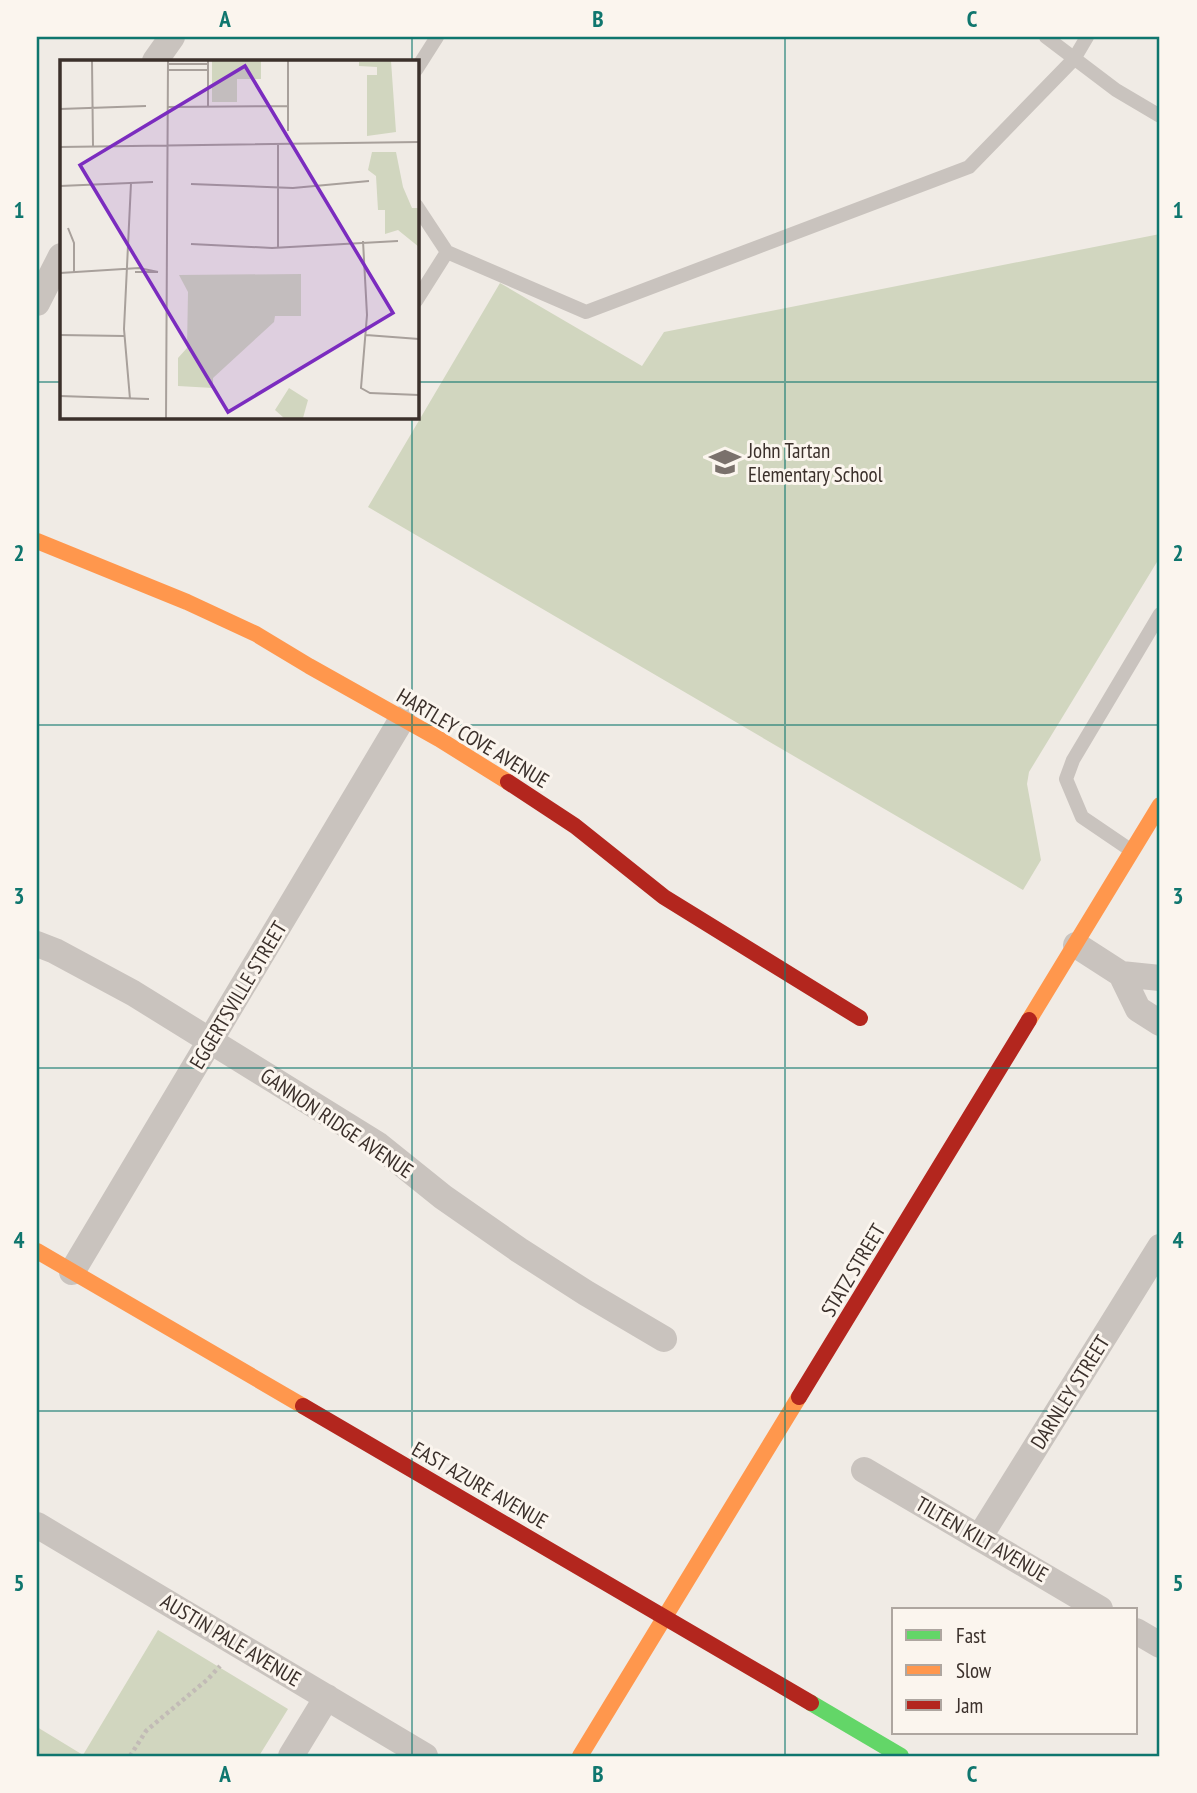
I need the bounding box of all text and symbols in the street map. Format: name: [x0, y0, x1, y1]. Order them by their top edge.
text: A: [218, 4, 231, 33]
text: B: [592, 4, 604, 33]
text: C: [967, 4, 978, 33]
inset map: [60, 60, 418, 418]
text: 1: [14, 195, 25, 224]
text: 1: [1173, 195, 1184, 224]
place label: John Tartan Elementary School: [747, 437, 883, 488]
school or university icon: John Tartan Elementary School: [708, 445, 742, 479]
text: 2: [14, 538, 25, 567]
text: 2: [1173, 538, 1184, 567]
street label: HARTLEY COVE AVENUE: [392, 682, 554, 794]
text: 3: [14, 881, 25, 910]
text: 3: [1173, 881, 1184, 910]
street label: EGGERTSVILLE STREET: [183, 916, 293, 1074]
street label: GANNON RIDGE AVENUE: [255, 1062, 419, 1184]
street label: STATZ STREET: [815, 1218, 892, 1321]
text: 4: [14, 1225, 25, 1254]
text: 4: [1173, 1225, 1184, 1254]
street label: DARNLEY STREET: [1024, 1330, 1116, 1454]
street label: EAST AZURE AVENUE: [407, 1435, 553, 1535]
street label: TILTEN KILT AVENUE: [911, 1490, 1053, 1588]
text: 5: [14, 1568, 25, 1597]
text: 5: [1173, 1568, 1184, 1597]
street label: AUSTIN PALE AVENUE: [156, 1588, 306, 1692]
legend: [892, 1608, 1138, 1734]
text: Fast: [956, 1622, 986, 1649]
text: Slow: [956, 1657, 992, 1684]
text: Jam: [955, 1692, 983, 1719]
text: A: [218, 1759, 231, 1788]
text: B: [592, 1759, 604, 1788]
text: C: [967, 1759, 978, 1788]

